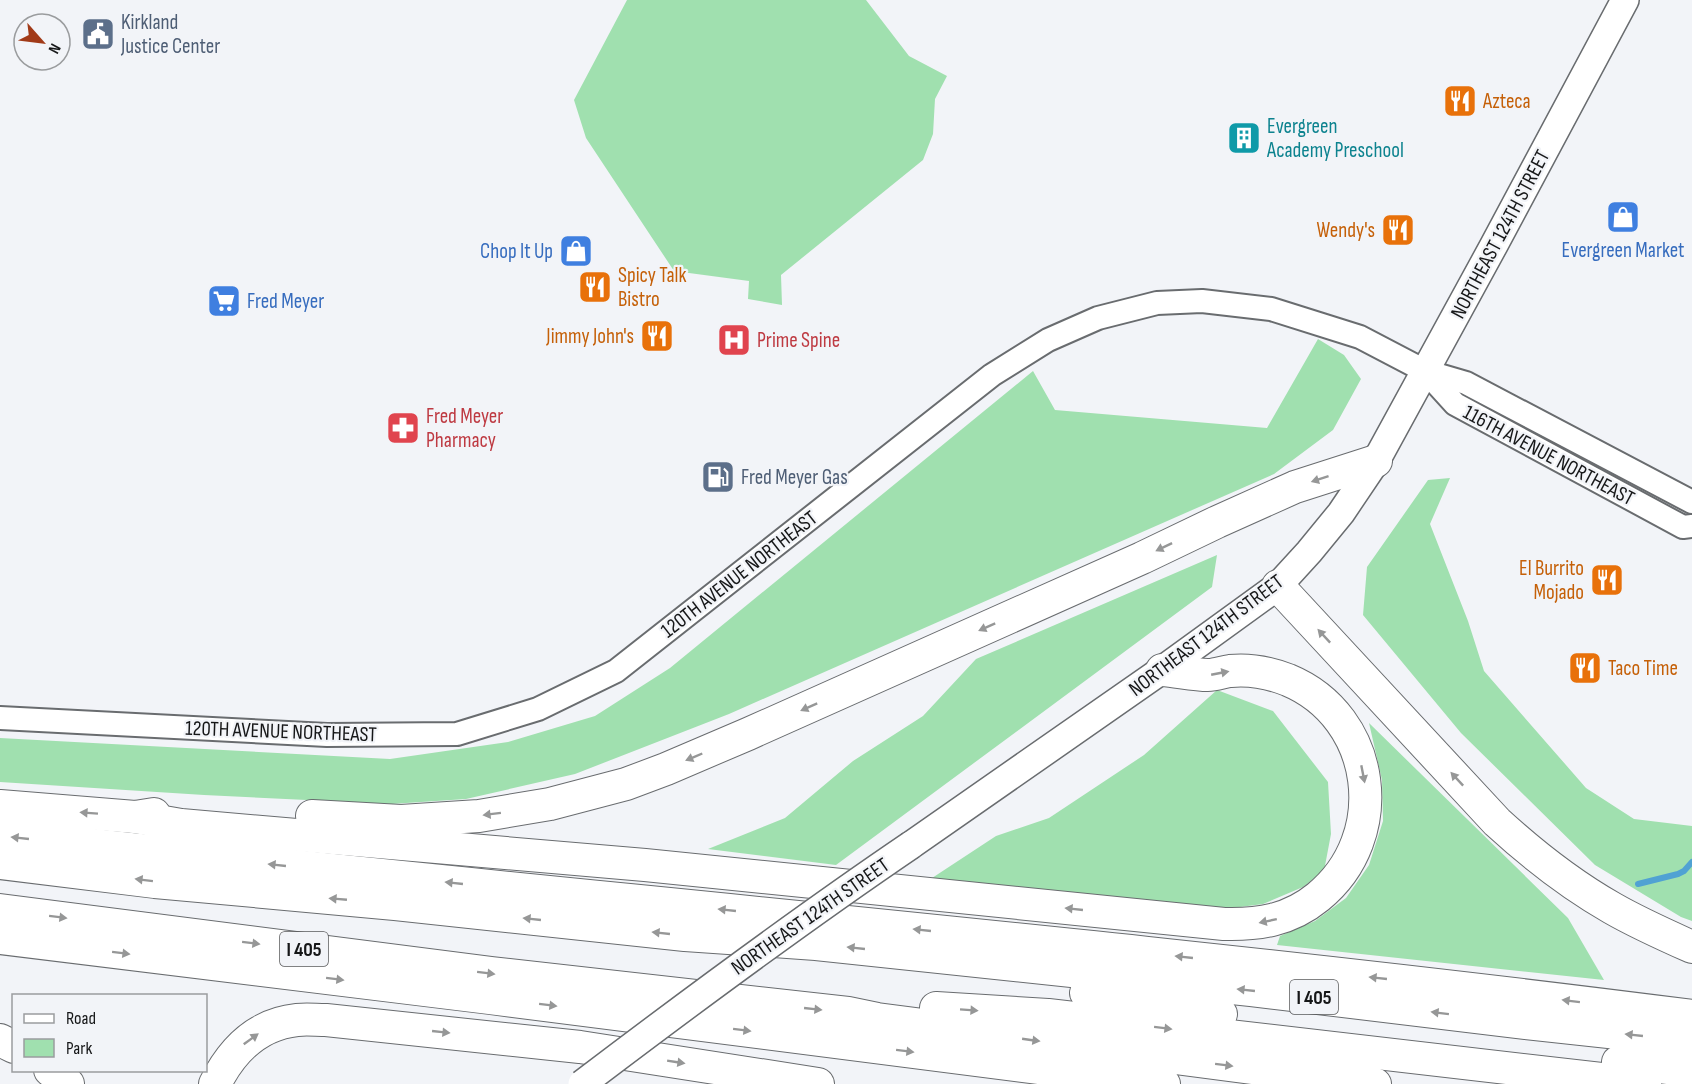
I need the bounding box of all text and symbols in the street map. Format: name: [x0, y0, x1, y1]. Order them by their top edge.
place label: Kirkland Justice Center: [120, 10, 220, 59]
north arrow: [12, 12, 72, 72]
public building icon: Kirkland Justice Center: [80, 16, 116, 52]
text: N: [44, 40, 64, 57]
restaurant icon: Azteca: [1442, 83, 1478, 119]
place label: Azteca: [1482, 89, 1531, 114]
place label: Evergreen Academy Preschool: [1266, 114, 1404, 163]
building icon: Evergreen Academy Preschool: [1226, 120, 1262, 156]
street label: NORTHEAST 124TH STREET: [1445, 145, 1556, 323]
shop icon: Evergreen Market: [1605, 199, 1641, 235]
restaurant icon: Wendy's: [1380, 212, 1416, 248]
place label: Wendy's: [1317, 218, 1375, 243]
shop icon: Chop It Up: [558, 233, 594, 269]
place label: Evergreen Market: [1562, 238, 1684, 263]
place label: Chop It Up: [480, 239, 553, 264]
place label: Spicy Talk Bistro: [618, 263, 686, 312]
restaurant icon: Spicy Talk Bistro: [577, 269, 613, 305]
supermarket icon: Fred Meyer: [206, 283, 242, 319]
place label: Fred Meyer: [247, 289, 324, 314]
restaurant icon: Jimmy John's: [639, 318, 675, 354]
hospital icon: Prime Spine: [716, 322, 752, 358]
place label: Jimmy John's: [545, 324, 634, 349]
place label: Prime Spine: [757, 328, 840, 353]
street label: 116TH AVENUE NORTHEAST: [1459, 400, 1639, 511]
place label: Fred Meyer Pharmacy: [426, 404, 503, 453]
pharmacy icon: Fred Meyer Pharmacy: [385, 410, 421, 446]
fuel station icon: Fred Meyer Gas: [700, 459, 736, 495]
place label: Fred Meyer Gas: [741, 465, 848, 490]
one-way arrow: [1311, 475, 1329, 484]
street label: 120TH AVENUE NORTHEAST: [656, 505, 823, 643]
one-way arrow: [1156, 543, 1173, 552]
place label: El Burrito Mojado: [1519, 556, 1584, 605]
restaurant icon: El Burrito Mojado: [1589, 562, 1625, 598]
street label: NORTHEAST 124TH STREET: [1124, 569, 1289, 702]
one-way arrow: [978, 623, 995, 632]
one-way arrow: [1317, 629, 1331, 644]
restaurant icon: Taco Time: [1567, 650, 1603, 686]
place label: Taco Time: [1608, 656, 1678, 681]
one-way arrow: [1211, 668, 1230, 677]
one-way arrow: [800, 702, 817, 711]
street label: 120TH AVENUE NORTHEAST: [185, 716, 378, 747]
one-way arrow: [685, 753, 703, 763]
one-way arrow: [1359, 765, 1368, 784]
one-way arrow: [1450, 772, 1464, 787]
one-way arrow: [79, 808, 98, 818]
one-way arrow: [483, 809, 502, 818]
one-way arrow: [11, 833, 30, 842]
street label: NORTHEAST 124TH STREET: [726, 852, 894, 980]
one-way arrow: [267, 860, 286, 870]
one-way arrow: [134, 875, 153, 885]
one-way arrow: [444, 878, 463, 888]
one-way arrow: [328, 894, 347, 904]
one-way arrow: [1064, 904, 1083, 914]
one-way arrow: [718, 905, 737, 915]
one-way arrow: [49, 912, 68, 922]
one-way arrow: [522, 914, 541, 924]
one-way arrow: [1258, 917, 1277, 926]
one-way arrow: [912, 925, 931, 935]
one-way arrow: [652, 928, 671, 938]
road number: I 405: [280, 932, 328, 966]
one-way arrow: [242, 938, 261, 948]
one-way arrow: [846, 944, 865, 953]
one-way arrow: [111, 948, 130, 957]
one-way arrow: [1174, 953, 1193, 962]
one-way arrow: [477, 968, 496, 977]
one-way arrow: [1368, 973, 1387, 983]
one-way arrow: [326, 974, 345, 983]
road number: I 405: [1290, 980, 1338, 1014]
one-way arrow: [1237, 985, 1256, 994]
legend: [12, 994, 207, 1072]
one-way arrow: [1562, 996, 1581, 1005]
one-way arrow: [539, 1001, 558, 1010]
one-way arrow: [804, 1004, 823, 1014]
one-way arrow: [960, 1005, 979, 1014]
text: Road: [66, 1008, 96, 1029]
one-way arrow: [1430, 1008, 1449, 1017]
one-way arrow: [1154, 1023, 1173, 1033]
one-way arrow: [732, 1026, 751, 1035]
one-way arrow: [431, 1027, 450, 1037]
one-way arrow: [1624, 1030, 1643, 1040]
one-way arrow: [242, 1033, 258, 1045]
one-way arrow: [1021, 1035, 1040, 1044]
text: Park: [66, 1038, 92, 1059]
one-way arrow: [896, 1047, 915, 1056]
one-way arrow: [666, 1058, 685, 1067]
one-way arrow: [1215, 1060, 1234, 1070]

